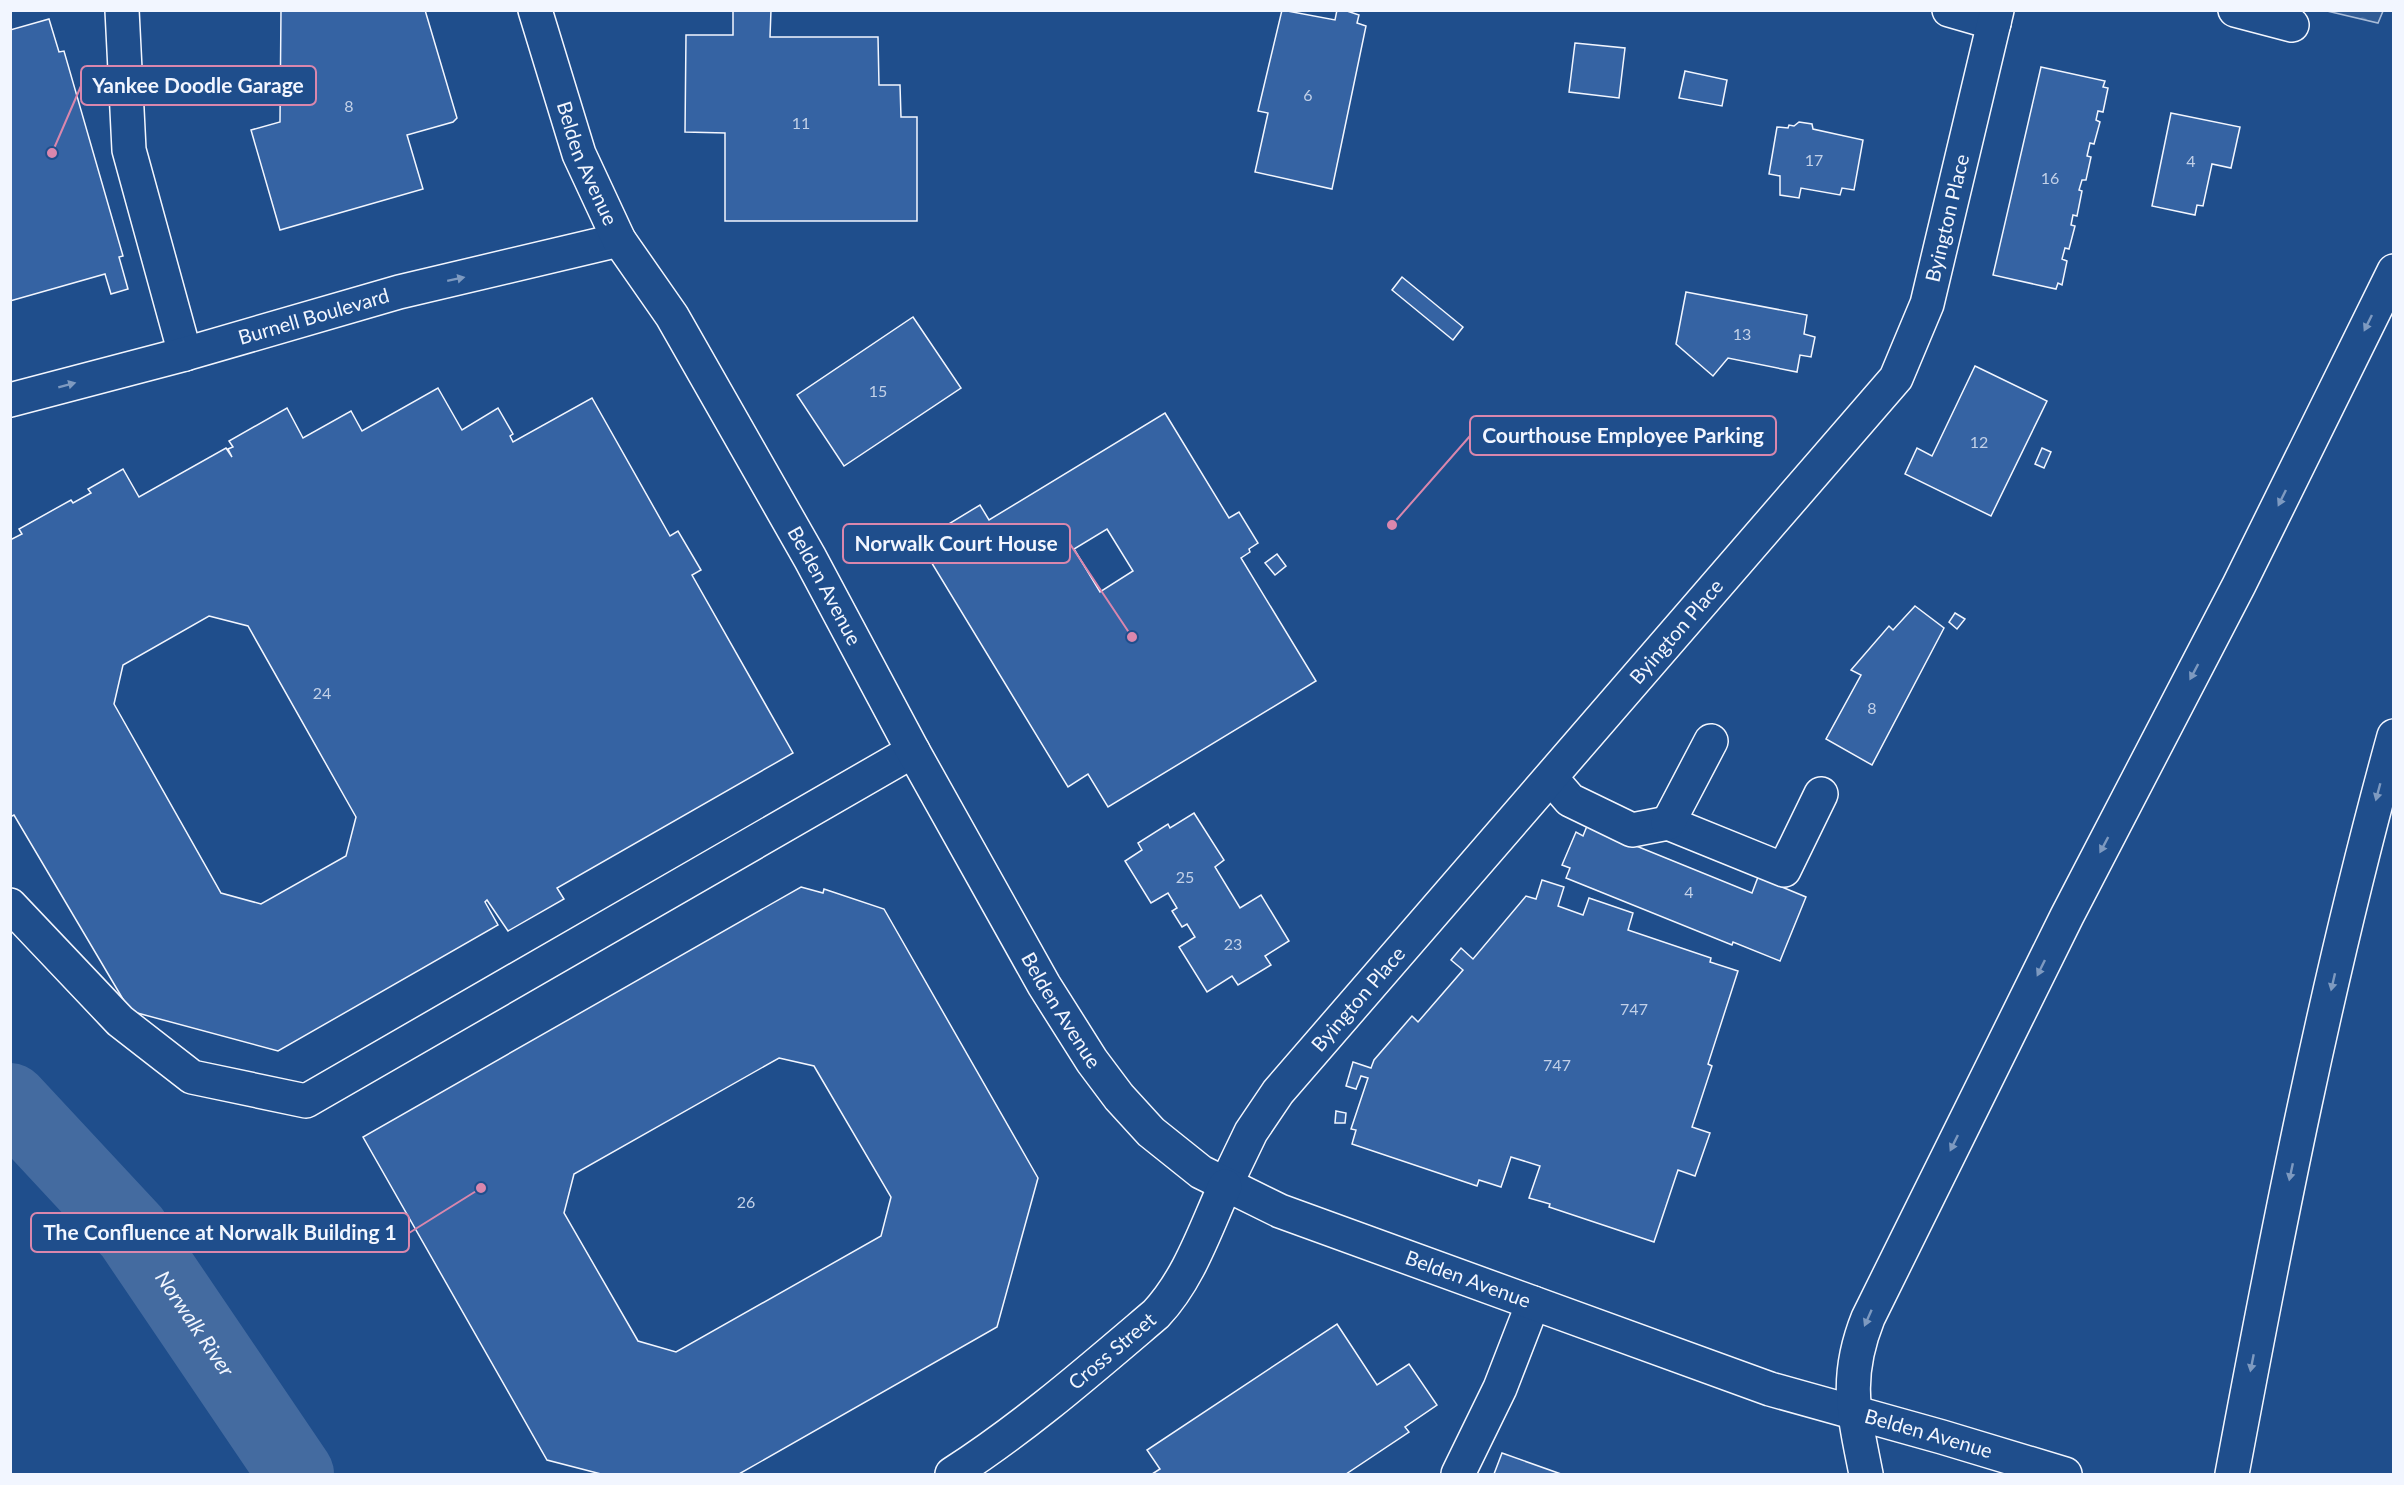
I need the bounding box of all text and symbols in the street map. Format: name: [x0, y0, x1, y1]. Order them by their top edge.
callout: Yankee Doodle Garage: [81, 66, 316, 105]
text: Yankee Doodle Garage: [91, 72, 304, 97]
house number: 6: [1303, 85, 1313, 104]
house number: 8: [344, 96, 354, 115]
street label: Belden Avenue: [553, 98, 623, 229]
house number: 11: [792, 113, 810, 132]
house number: 17: [1805, 150, 1823, 169]
house number: 4: [2186, 151, 2196, 170]
street label: Byington Place: [1920, 152, 1973, 284]
house number: 16: [2041, 168, 2059, 187]
one-way arrow: [447, 274, 465, 284]
street label: Burnell Boulevard: [235, 283, 392, 349]
one-way arrow: [2363, 315, 2373, 332]
house number: 13: [1733, 324, 1751, 343]
one-way arrow: [58, 380, 76, 390]
house number: 15: [869, 381, 887, 400]
callout: Courthouse Employee Parking: [1470, 416, 1776, 455]
text: Courthouse Employee Parking: [1482, 422, 1764, 447]
house number: 12: [1970, 432, 1988, 451]
one-way arrow: [2277, 490, 2287, 507]
street label: Belden Avenue: [783, 522, 867, 649]
callout: Norwalk Court House: [843, 524, 1070, 563]
text: Norwalk Court House: [854, 530, 1058, 555]
street label: Byington Place: [1624, 574, 1728, 688]
one-way arrow: [2189, 664, 2199, 681]
house number: 24: [313, 683, 331, 702]
house number: 8: [1867, 698, 1877, 717]
one-way arrow: [2373, 783, 2382, 801]
one-way arrow: [2099, 836, 2109, 854]
house number: 25: [1176, 867, 1194, 886]
house number: 4: [1684, 882, 1694, 901]
house number: 23: [1224, 934, 1242, 953]
street label: Byington Place: [1306, 941, 1409, 1056]
street label: Belden Avenue: [1017, 948, 1106, 1073]
one-way arrow: [2036, 960, 2046, 977]
one-way arrow: [2328, 973, 2338, 991]
house number: 747: [1620, 999, 1648, 1018]
house number: 747: [1543, 1055, 1571, 1074]
one-way arrow: [1950, 1134, 1959, 1151]
one-way arrow: [2286, 1163, 2295, 1182]
house number: 26: [737, 1192, 755, 1211]
callout: The Confluence at Norwalk Building 1: [31, 1213, 409, 1252]
text: The Confluence at Norwalk Building 1: [43, 1219, 397, 1244]
street label: Belden Avenue: [1402, 1245, 1534, 1312]
water label: Norwalk River: [151, 1266, 241, 1381]
street label: Cross Street: [1063, 1307, 1160, 1394]
one-way arrow: [1863, 1309, 1873, 1327]
one-way arrow: [2247, 1354, 2257, 1373]
street label: Belden Avenue: [1862, 1403, 1995, 1462]

